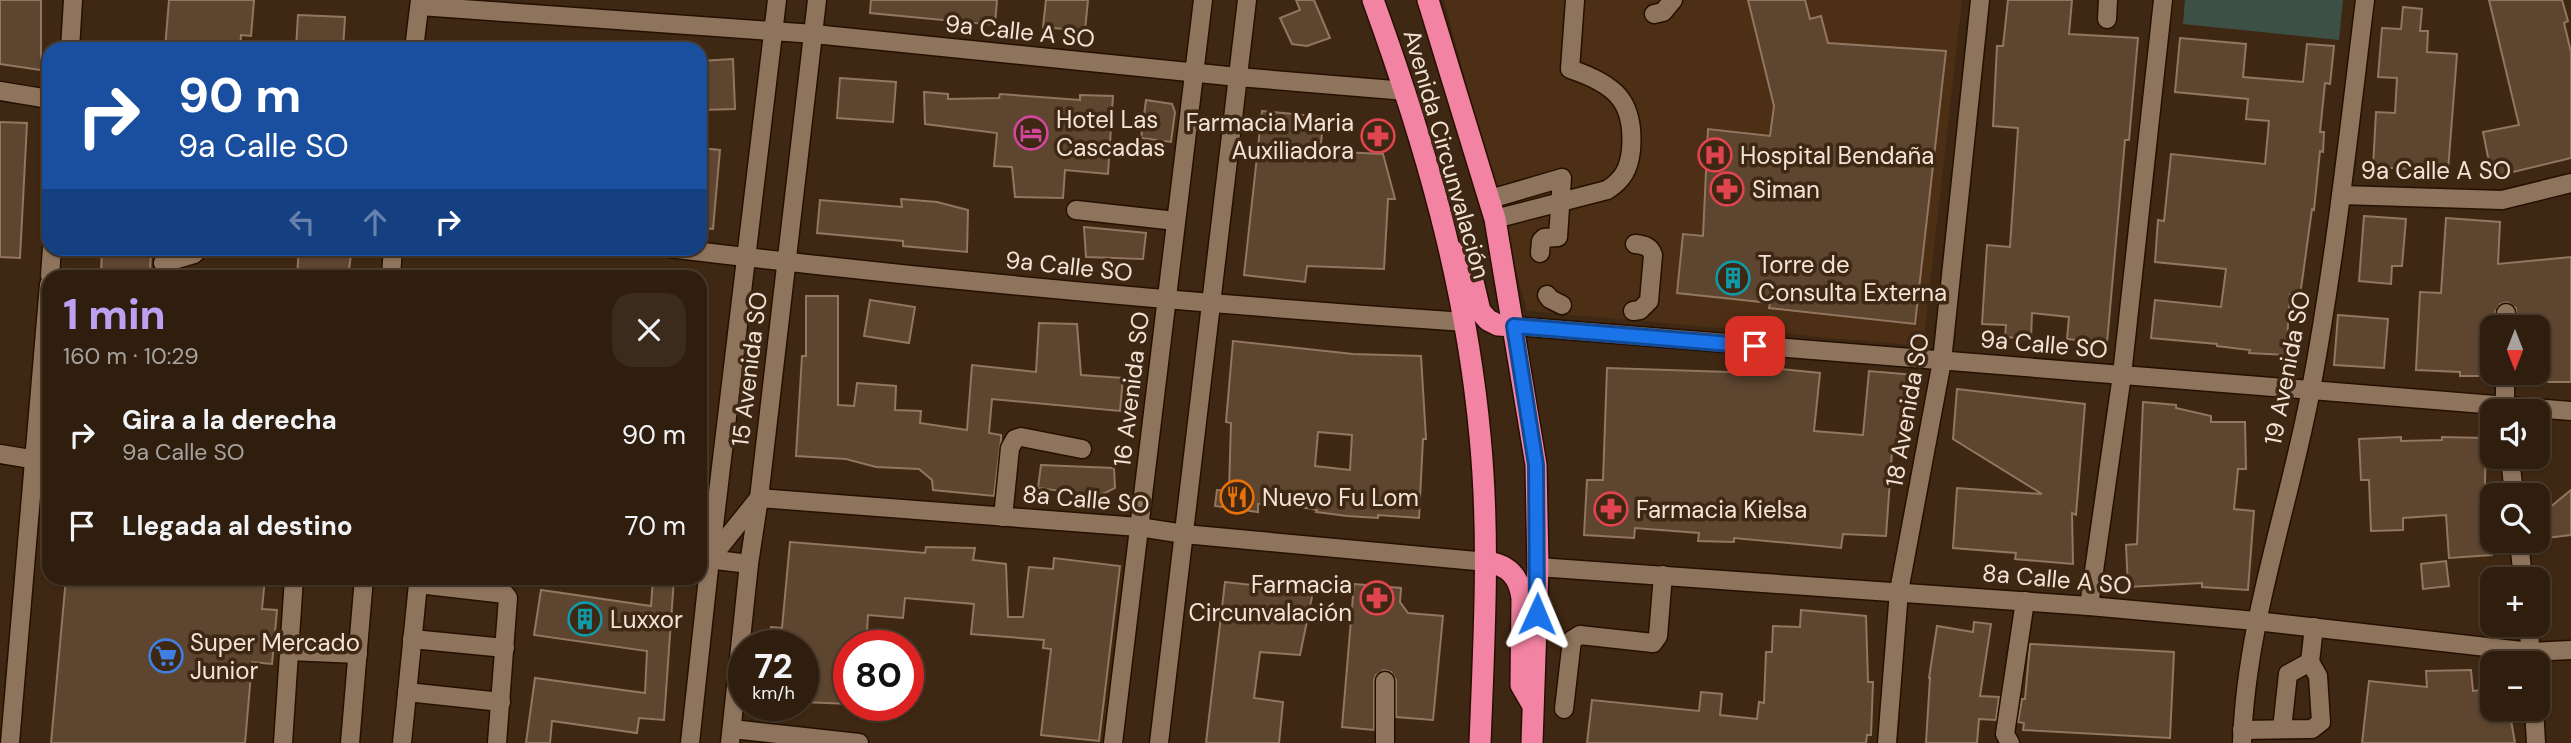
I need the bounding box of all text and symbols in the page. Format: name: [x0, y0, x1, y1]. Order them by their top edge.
street label: 9a Calle A SO: [944, 8, 1096, 54]
street label: Avenida Circunvalación: [1397, 26, 1497, 282]
text: 90 m: [178, 63, 301, 127]
icon: right: [63, 70, 154, 161]
place label: Hotel Las Cascadas: [1056, 104, 1165, 163]
place label: Farmacia Maria Auxiliadora: [1186, 107, 1354, 166]
hotel icon: Hotel Las Cascadas: [1012, 114, 1050, 152]
pharmacy icon: Farmacia Maria Auxiliadora: [1359, 117, 1397, 155]
text: 9a Calle SO: [178, 125, 349, 167]
hospital icon: Hospital Bendaña: [1696, 136, 1734, 174]
place label: Hospital Bendaña: [1740, 140, 1934, 171]
street label: 9a Calle A SO: [2361, 155, 2511, 186]
pharmacy icon: Siman: [1708, 170, 1746, 208]
place label: Siman: [1752, 174, 1820, 205]
icon: left: [283, 203, 321, 241]
icon: ahead: [356, 203, 394, 241]
icon: right: [429, 203, 467, 241]
street label: 9a Calle SO: [1004, 244, 1134, 288]
place label: Torre de Consulta Externa: [1758, 249, 1947, 308]
building icon: Torre de Consulta Externa: [1714, 259, 1752, 297]
text: 1 min: [63, 287, 166, 342]
street label: 19 Avenida SO: [2257, 289, 2317, 447]
street label: 15 Avenida SO: [724, 290, 774, 448]
button: close: [612, 293, 686, 367]
street label: 16 Avenida SO: [1106, 310, 1156, 468]
north arrow: [2480, 315, 2550, 385]
map controls: [2480, 315, 2550, 721]
pin: [1725, 316, 1785, 376]
street label: 9a Calle SO: [1979, 323, 2109, 365]
icon: arrive: [1736, 327, 1774, 365]
street label: 18 Avenida SO: [1878, 331, 1936, 489]
text: 160 m · 10:29: [63, 341, 199, 371]
button: sound: [2480, 399, 2550, 469]
text: Gira a la derecha: [122, 403, 337, 437]
icon: right: [63, 416, 101, 454]
text: 90 m: [622, 418, 686, 452]
text: 9a Calle SO: [122, 437, 245, 467]
street label: 8a Calle SO: [1021, 478, 1151, 520]
restaurant icon: Nuevo Fu Lom: [1218, 478, 1256, 516]
place label: Nuevo Fu Lom: [1262, 482, 1419, 513]
button: search: [2480, 483, 2550, 553]
pharmacy icon: Farmacia Kielsa: [1592, 490, 1630, 528]
place label: Farmacia Kielsa: [1636, 494, 1807, 525]
icon: arrive: [63, 507, 101, 545]
text: Llegada al destino: [122, 509, 353, 543]
text: 70 m: [625, 509, 686, 543]
street label: 8a Calle A SO: [1981, 557, 2133, 601]
button: +: [2480, 567, 2550, 637]
place label: Farmacia Circunvalación: [1189, 569, 1352, 628]
position arrow: [1500, 577, 1574, 651]
pharmacy icon: Farmacia Circunvalación: [1358, 579, 1396, 617]
building icon: Luxxor: [566, 600, 604, 638]
place label: Luxxor: [610, 604, 683, 635]
place label: Super Mercado Junior: [190, 627, 360, 686]
speed limit sign: 80: [833, 630, 924, 721]
supermarket icon: Super Mercado Junior: [147, 637, 185, 675]
text: 72: [754, 643, 793, 689]
button: −: [2480, 651, 2550, 721]
text: km/h: [752, 681, 795, 705]

